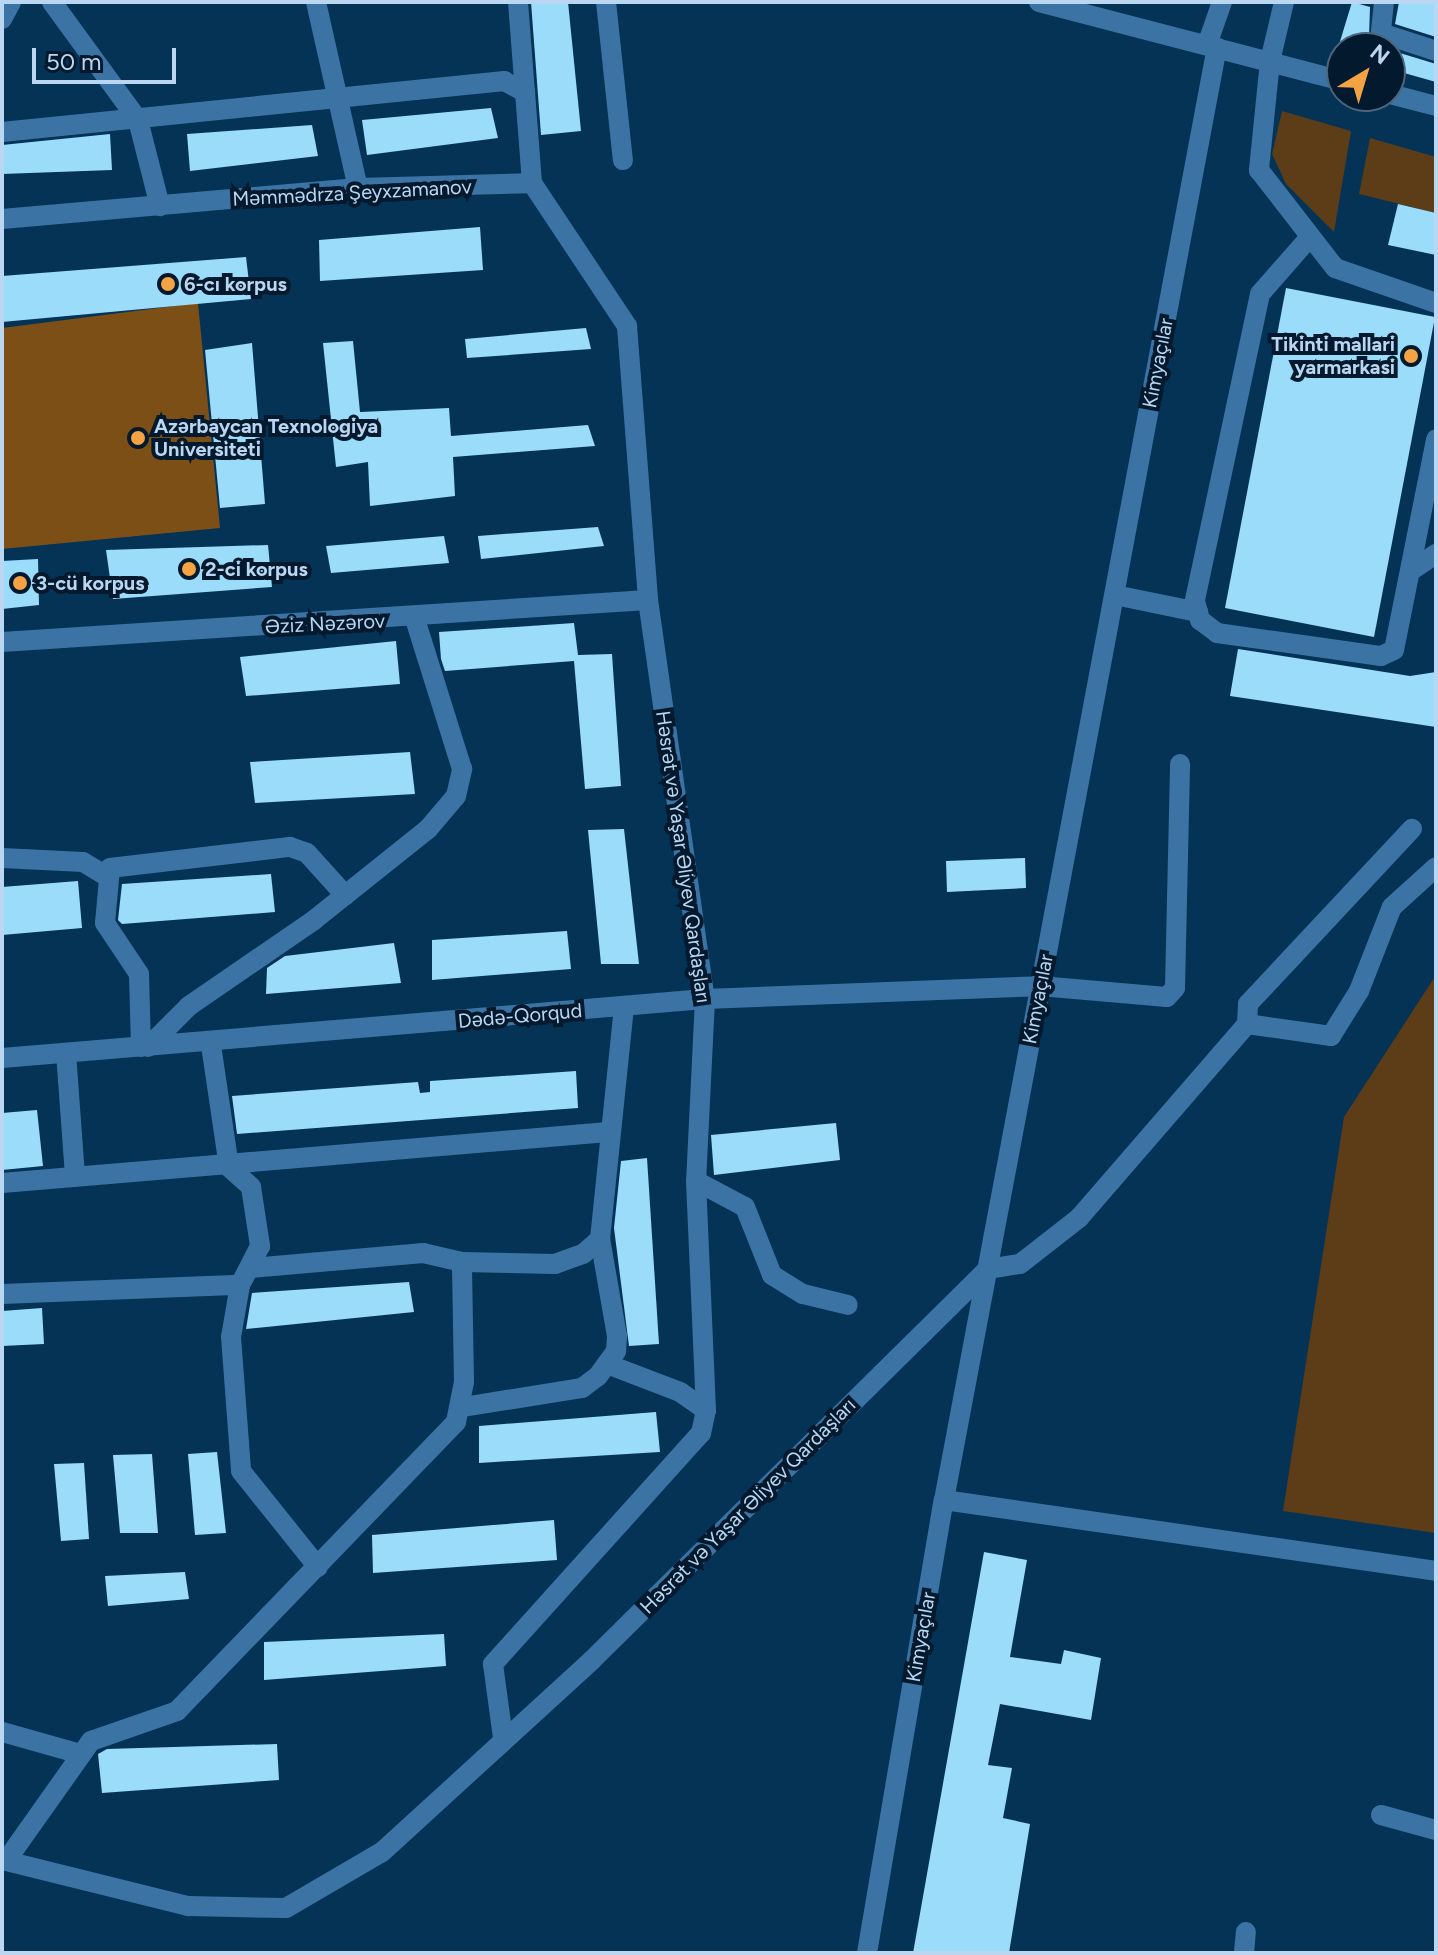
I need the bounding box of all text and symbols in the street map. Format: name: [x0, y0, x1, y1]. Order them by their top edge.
scale bar: [36, 32, 180, 82]
north arrow: [1326, 32, 1406, 112]
text: N: [1365, 38, 1395, 70]
text: 50 m: [46, 47, 102, 76]
street label: Məmmədrza Şeyxzamanov: [232, 175, 472, 211]
place label: 6-cı korpus: [184, 272, 287, 296]
marker: 6-cı korpus: [159, 275, 177, 293]
street label: Kimyaçılar: [1138, 316, 1178, 410]
place label: Tikinti mallari yarmarkasi: [1271, 332, 1395, 379]
marker: Tikinti mallari yarmarkasi: [1402, 347, 1420, 365]
place label: Azərbaycan Texnologiya Universiteti: [154, 414, 378, 461]
marker: Azərbaycan Texnologiya Universiteti: [129, 429, 147, 447]
place label: 2-ci korpus: [205, 557, 308, 581]
marker: 2-ci korpus: [180, 560, 198, 578]
place label: 3-cü korpus: [36, 571, 144, 595]
marker: 3-cü korpus: [11, 574, 29, 592]
street label: Əziz Nəzərov: [264, 609, 386, 639]
street label: Həsrət və Yaşar Əliyev Qardaşları: [651, 709, 715, 1005]
street label: Kimyaçılar: [1018, 952, 1058, 1046]
street label: Dədə-Qorqud: [457, 999, 583, 1033]
street label: Həsrət və Yaşar Əliyev Qardaşları: [635, 1393, 861, 1619]
street label: Kimyaçılar: [901, 1590, 941, 1684]

